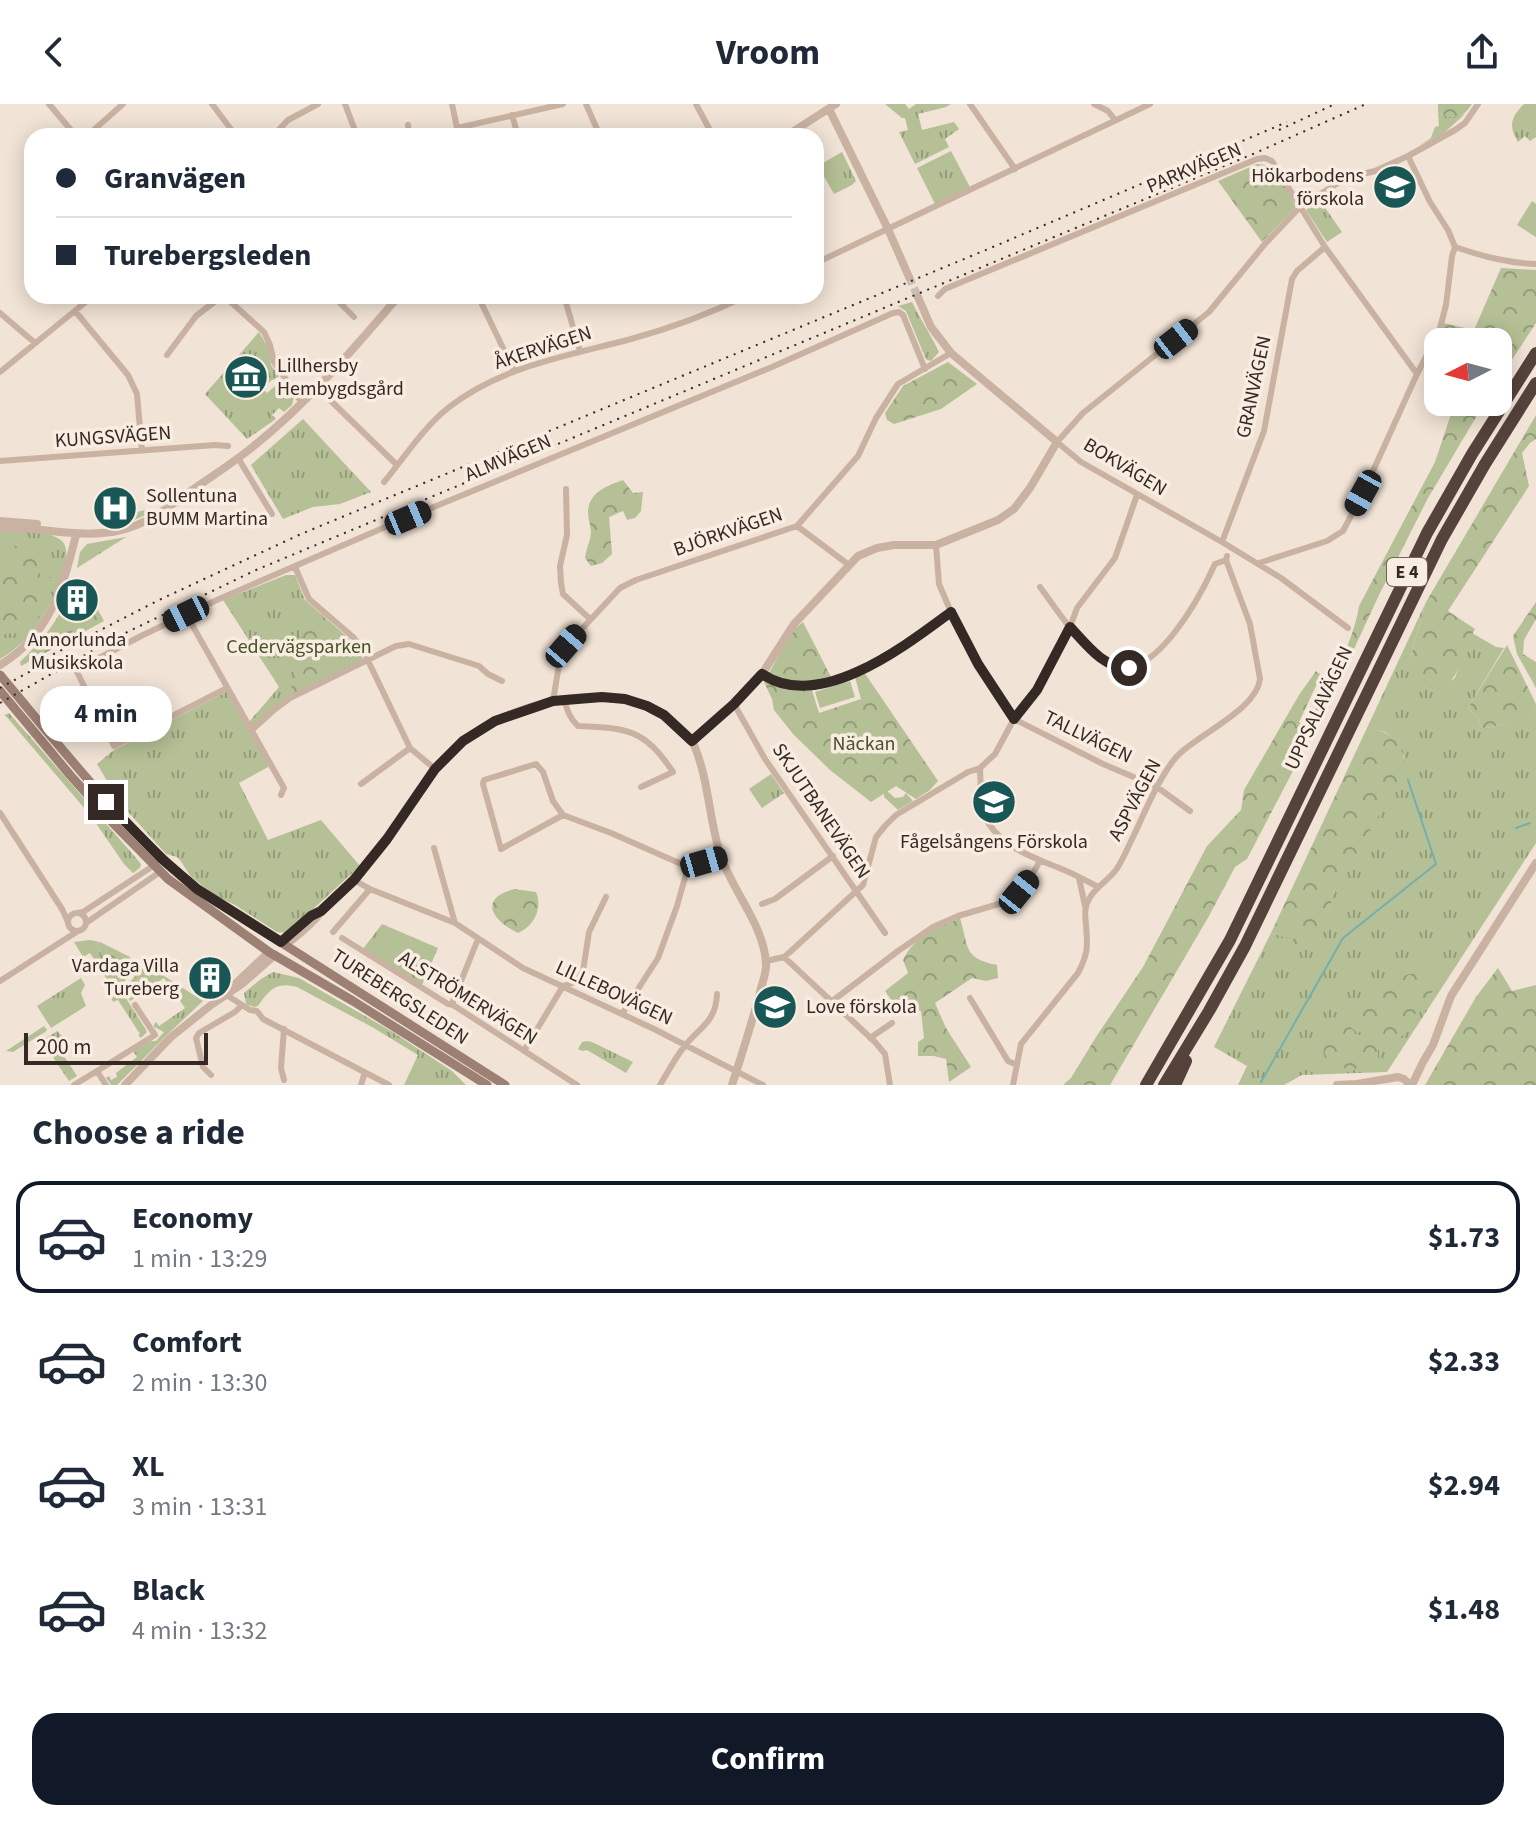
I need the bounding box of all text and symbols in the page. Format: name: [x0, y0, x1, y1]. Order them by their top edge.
text: Vroom: [716, 27, 820, 78]
icon: back: [32, 30, 76, 74]
icon: share: [1460, 30, 1504, 74]
street label: PARKVÄGEN: [1142, 135, 1246, 201]
text: Granvägen: [104, 157, 246, 200]
place label: Hökarbodens förskola: [1251, 162, 1364, 213]
school or university icon: Hökarbodens förskola: [1371, 163, 1419, 211]
text: Turebergsleden: [104, 234, 311, 277]
car: [1150, 315, 1202, 363]
street label: ÅKERVÄGEN: [491, 319, 595, 377]
north arrow: [1424, 328, 1512, 416]
map controls: [1424, 328, 1512, 416]
street label: GRANVÄGEN: [1229, 333, 1279, 441]
place label: Lillhersby Hembygdsgård: [277, 352, 404, 403]
museum icon: Lillhersby Hembygdsgård: [222, 353, 270, 401]
street label: KUNGSVÄGEN: [54, 419, 172, 455]
street label: ALMVÄGEN: [460, 427, 556, 489]
street label: BOKVÄGEN: [1078, 431, 1172, 503]
car: [1341, 466, 1385, 520]
place label: Sollentuna BUMM Martina: [146, 482, 268, 533]
hospital icon: Sollentuna BUMM Martina: [91, 484, 139, 532]
car: [381, 498, 435, 538]
street label: BJÖRKVÄGEN: [670, 500, 786, 564]
road number: E 4: [1387, 558, 1427, 586]
building icon: Annorlunda Musikskola: [53, 576, 101, 624]
car: [159, 593, 213, 635]
car: [541, 620, 591, 672]
place label: Annorlunda Musikskola: [28, 626, 126, 677]
park label: Cedervägsparken: [226, 633, 372, 661]
street label: UPPSALAVÄGEN: [1278, 641, 1360, 775]
route start: [1111, 650, 1147, 686]
callout: 4 min: [40, 686, 172, 742]
text: 4 min: [74, 695, 138, 732]
street label: TALLVÄGEN: [1039, 704, 1137, 770]
park label: Näckan: [833, 730, 895, 758]
street label: SKJUTBANEVÄGEN: [765, 738, 877, 884]
street label: ASPVÄGEN: [1102, 754, 1168, 846]
school or university icon: Fågelsångens Förskola: [970, 778, 1018, 826]
route end: [88, 784, 124, 820]
place label: Fågelsångens Förskola: [900, 828, 1088, 856]
car: [678, 844, 730, 880]
car: [995, 866, 1043, 918]
street label: TUREBERGSLEDEN: [326, 942, 474, 1052]
street label: ALSTRÖMERVÄGEN: [393, 944, 543, 1052]
place label: Vardaga Villa Tureberg: [72, 952, 179, 1003]
building icon: Vardaga Villa Tureberg: [186, 954, 234, 1002]
street label: LILLEBOVÄGEN: [551, 954, 677, 1032]
school or university icon: Love förskola: [751, 983, 799, 1031]
place label: Love förskola: [806, 993, 917, 1021]
scale bar: [24, 1029, 208, 1065]
text: 200 m: [36, 1031, 91, 1063]
text: Choose a ride: [32, 1107, 245, 1158]
text: Economy: [132, 1197, 253, 1240]
icon: car: [36, 1201, 108, 1273]
text: $1.73: [1428, 1216, 1500, 1259]
text: 1 min · 13:29: [132, 1240, 267, 1277]
text: Comfort: [132, 1321, 242, 1364]
icon: car: [36, 1325, 108, 1397]
text: $2.33: [1428, 1340, 1500, 1383]
text: 2 min · 13:30: [132, 1364, 267, 1401]
text: XL: [132, 1445, 165, 1488]
icon: car: [36, 1449, 108, 1521]
text: $2.94: [1428, 1464, 1500, 1507]
text: 3 min · 13:31: [132, 1488, 267, 1525]
text: Black: [132, 1569, 205, 1612]
icon: car: [36, 1573, 108, 1645]
text: $1.48: [1428, 1588, 1500, 1631]
text: 4 min · 13:32: [132, 1612, 267, 1649]
button: Confirm: [32, 1713, 1504, 1805]

